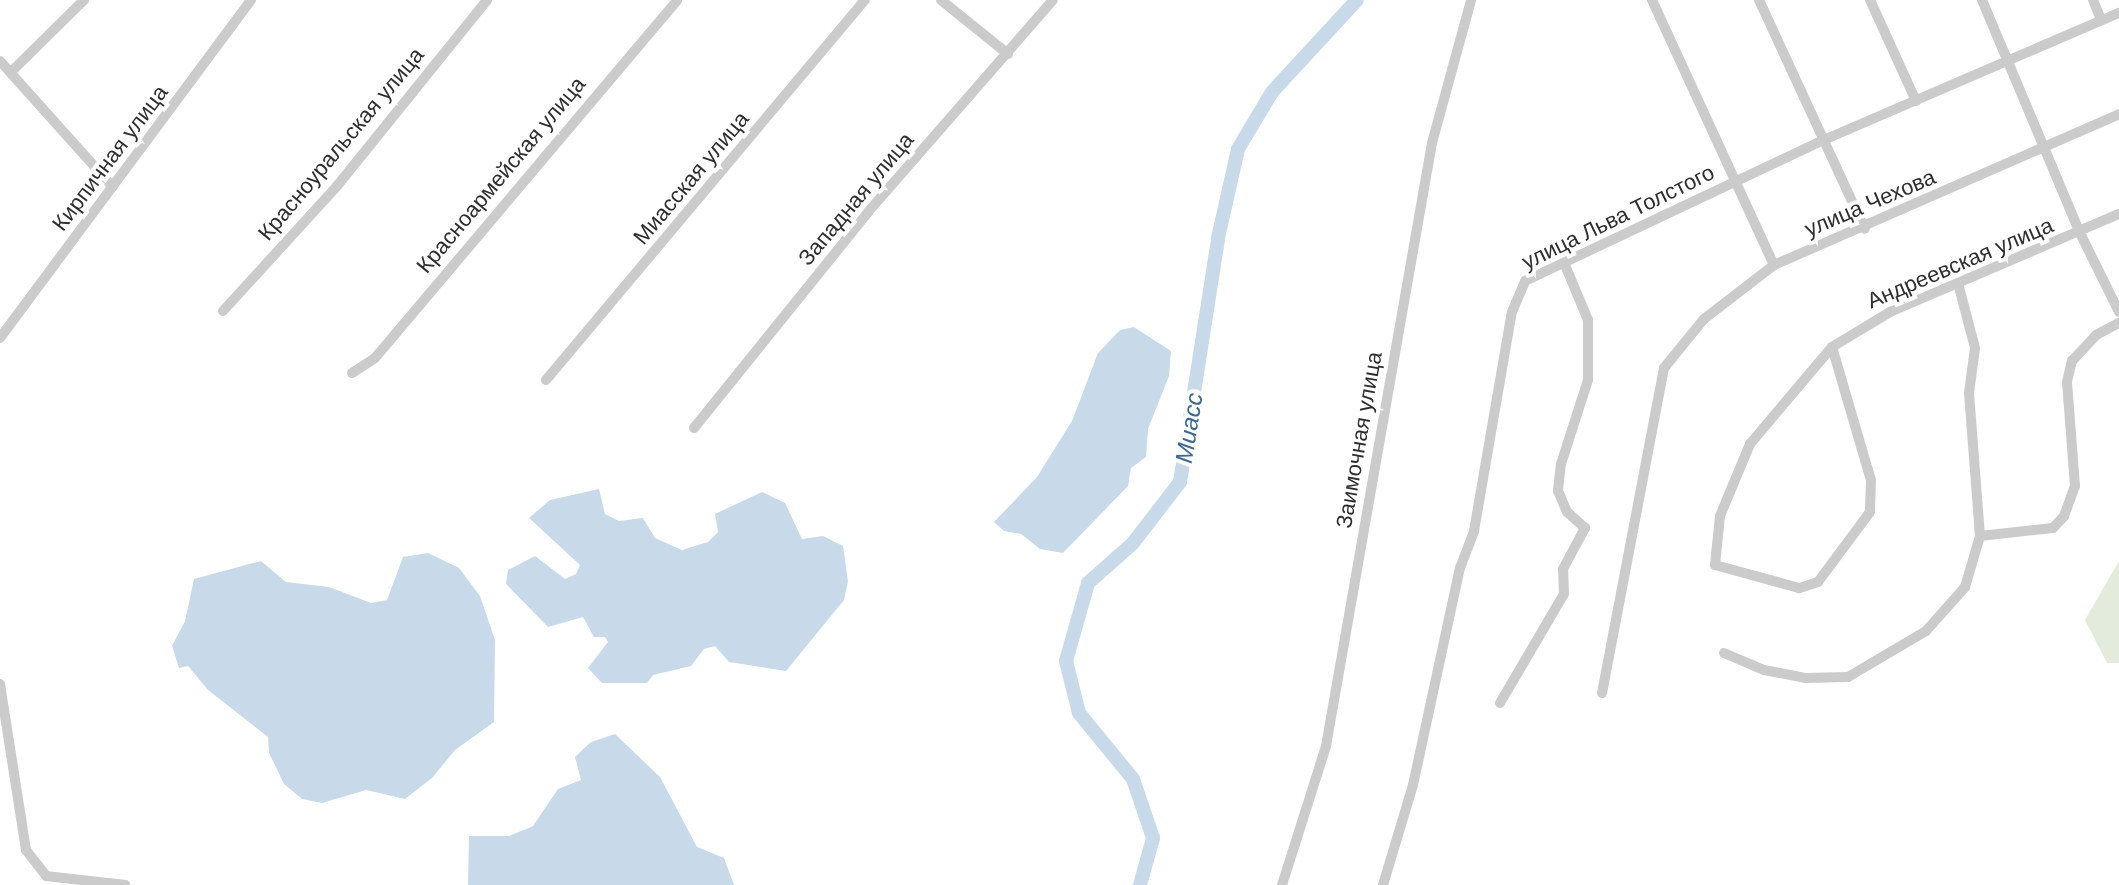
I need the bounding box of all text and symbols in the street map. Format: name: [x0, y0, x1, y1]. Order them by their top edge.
street label: Красноуральская улица: [253, 42, 429, 246]
street label: Красноармейская улица: [411, 71, 591, 279]
street label: Кирпичная улица: [47, 80, 173, 236]
street label: Миасская улица: [628, 106, 754, 250]
street label: Западная улица: [793, 127, 919, 271]
street label: улица Льва Толстого: [1517, 159, 1719, 275]
street label: улица Чехова: [1801, 164, 1939, 242]
street label: Андреевская улица: [1863, 212, 2057, 314]
street label: Заимочная улица: [1330, 350, 1388, 530]
water label: Миасс: [1169, 391, 1209, 465]

